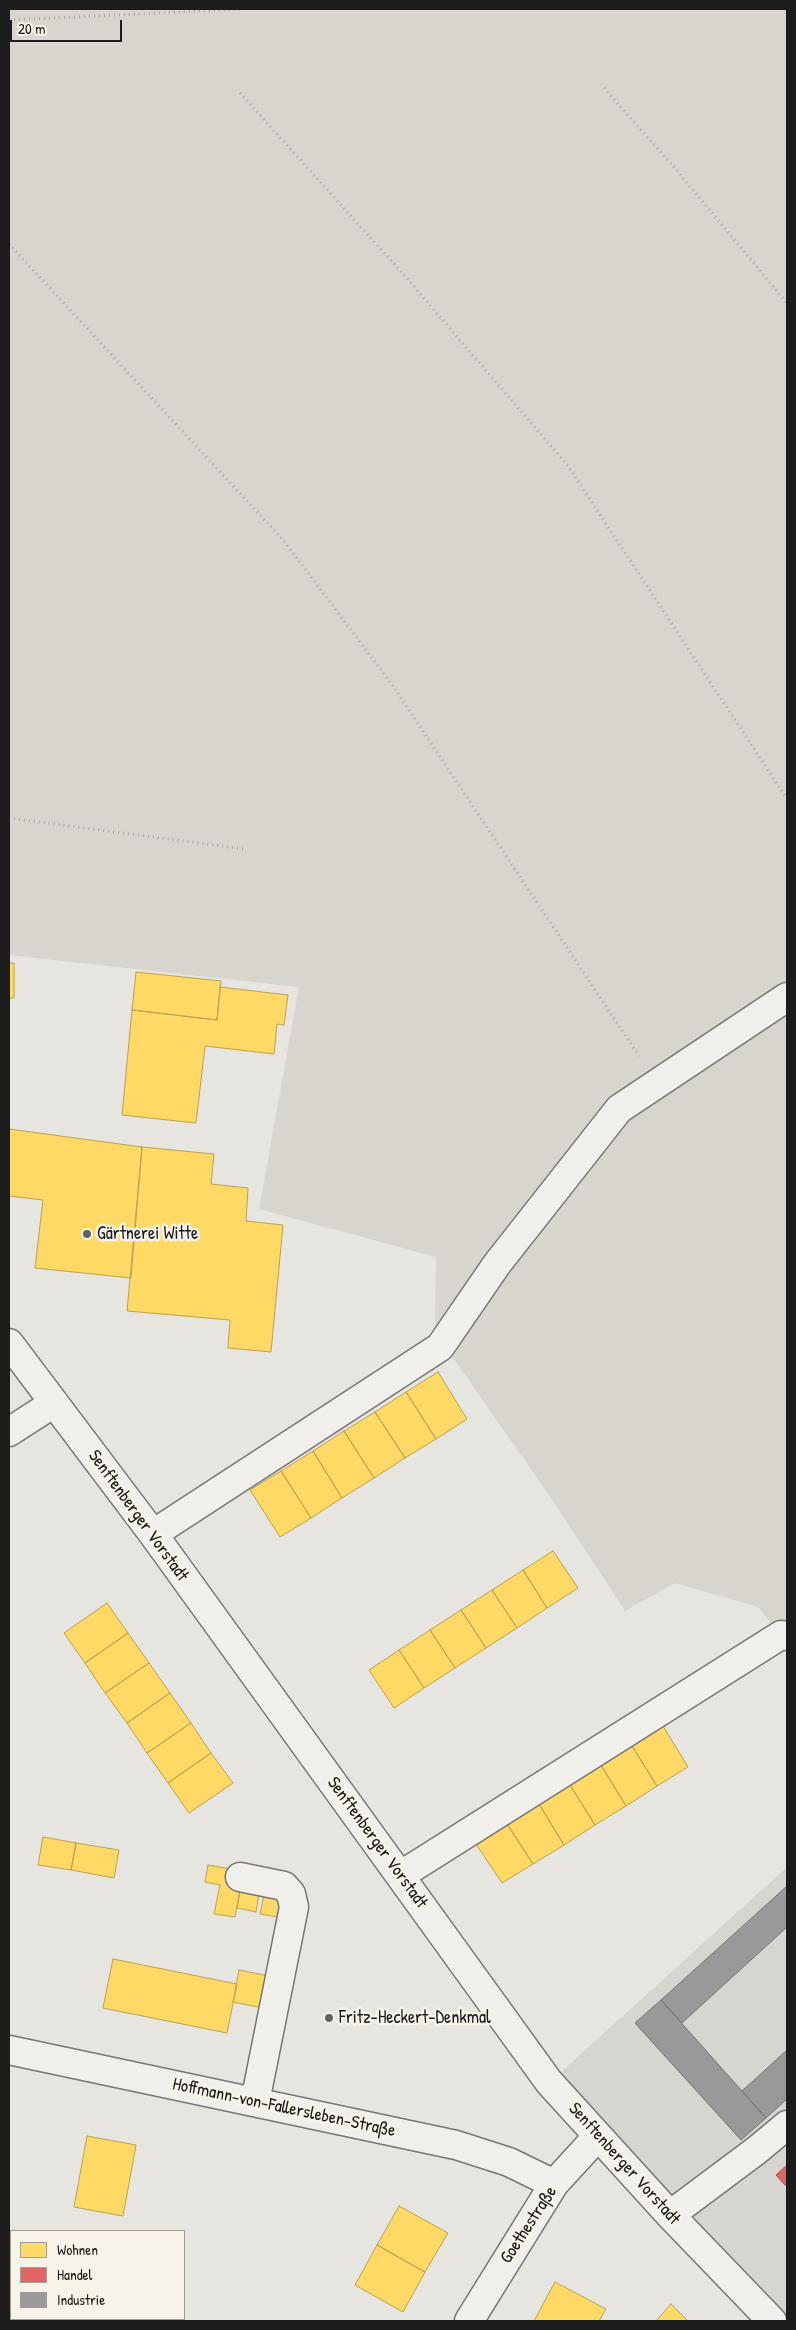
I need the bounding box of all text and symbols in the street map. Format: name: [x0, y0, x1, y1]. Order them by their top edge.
scale bar: [12, 10, 125, 42]
text: 20 m: [18, 18, 45, 39]
place label: Gärtnerei Witte: [97, 1223, 198, 1245]
marker: Gärtnerei Witte: [81, 1228, 93, 1240]
street label: Senftenberger Vorstadt: [83, 1446, 193, 1586]
street label: Senftenberger Vorstadt: [322, 1773, 432, 1913]
place label: Fritz-Heckert-Denkmal: [339, 2007, 491, 2029]
marker: Fritz-Heckert-Denkmal: [323, 2012, 335, 2024]
street label: Hoffmann-von-Fallersleben-Straße: [170, 2074, 398, 2142]
street label: Senftenberger Vorstadt: [563, 2098, 685, 2230]
street label: Goethestraße: [496, 2182, 562, 2268]
legend: [10, 2230, 185, 2320]
text: Wohnen: [57, 2239, 98, 2260]
text: Handel: [57, 2264, 93, 2285]
text: Industrie: [57, 2289, 105, 2310]

